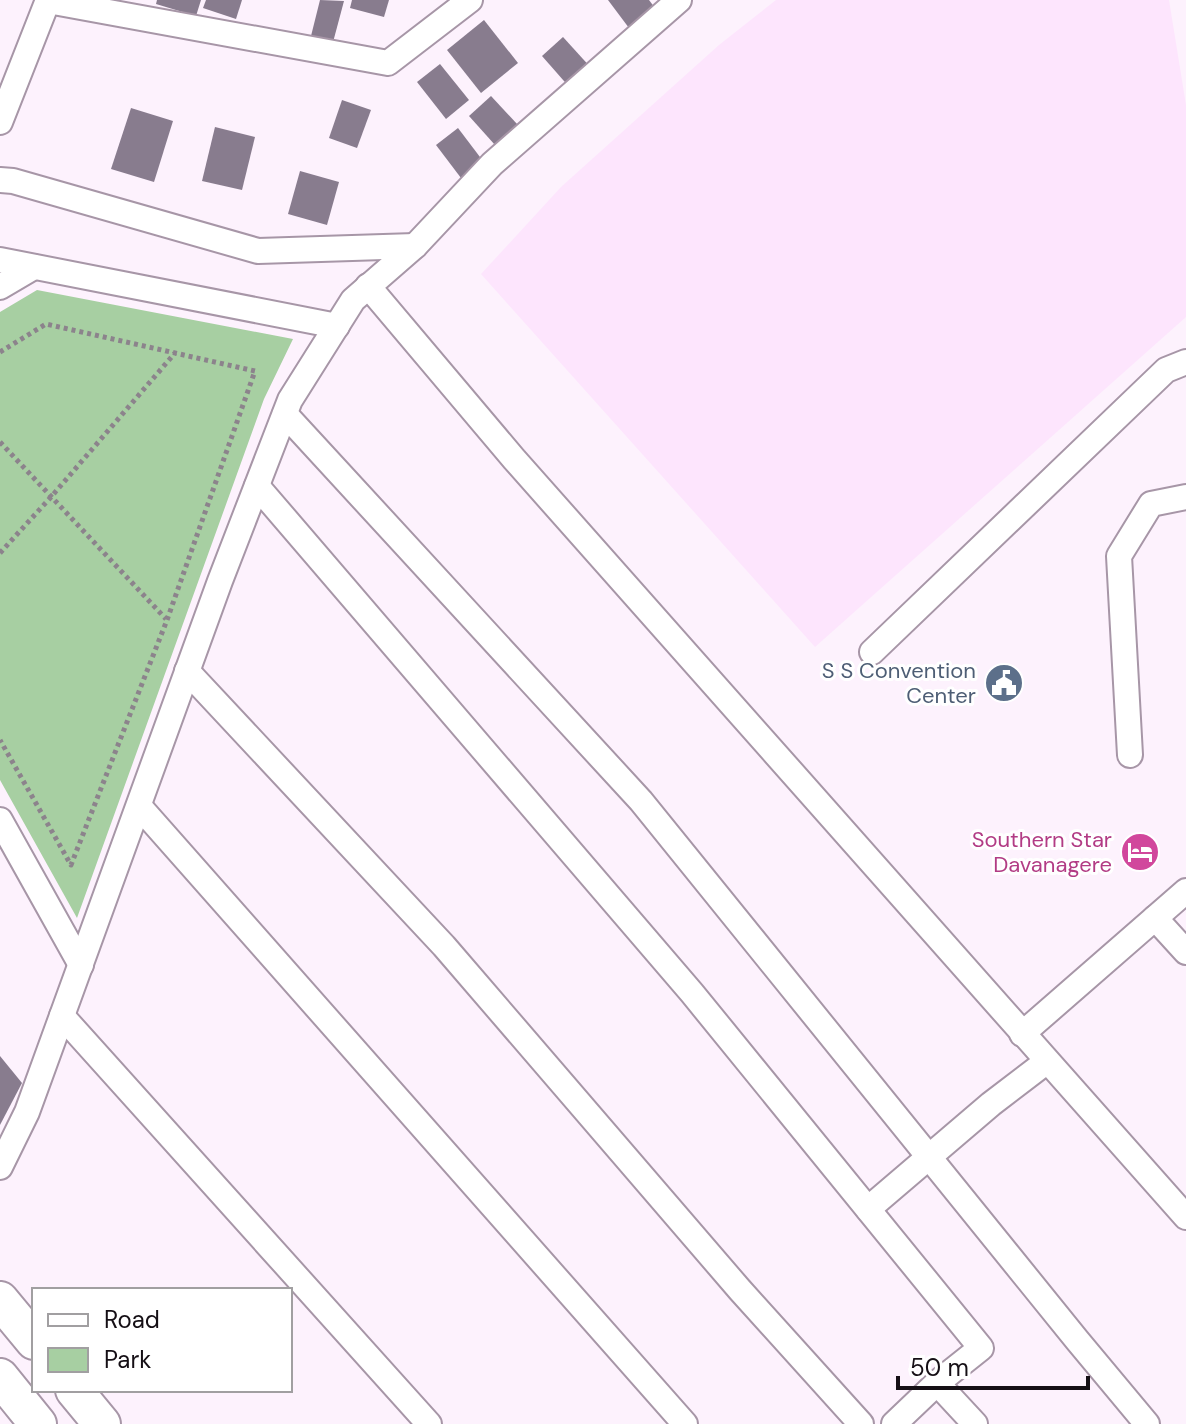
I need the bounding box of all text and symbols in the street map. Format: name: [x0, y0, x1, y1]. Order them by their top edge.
place label: S S Convention Center: [822, 656, 976, 710]
public building icon: S S Convention Center: [983, 662, 1025, 704]
place label: Southern Star Davanagere: [972, 825, 1112, 879]
hotel icon: Southern Star Davanagere: [1119, 831, 1161, 873]
legend: [32, 1288, 292, 1392]
text: Road: [104, 1304, 160, 1335]
scale bar: [898, 1340, 1088, 1390]
text: Park: [104, 1344, 151, 1375]
text: 50 m: [910, 1352, 969, 1383]

